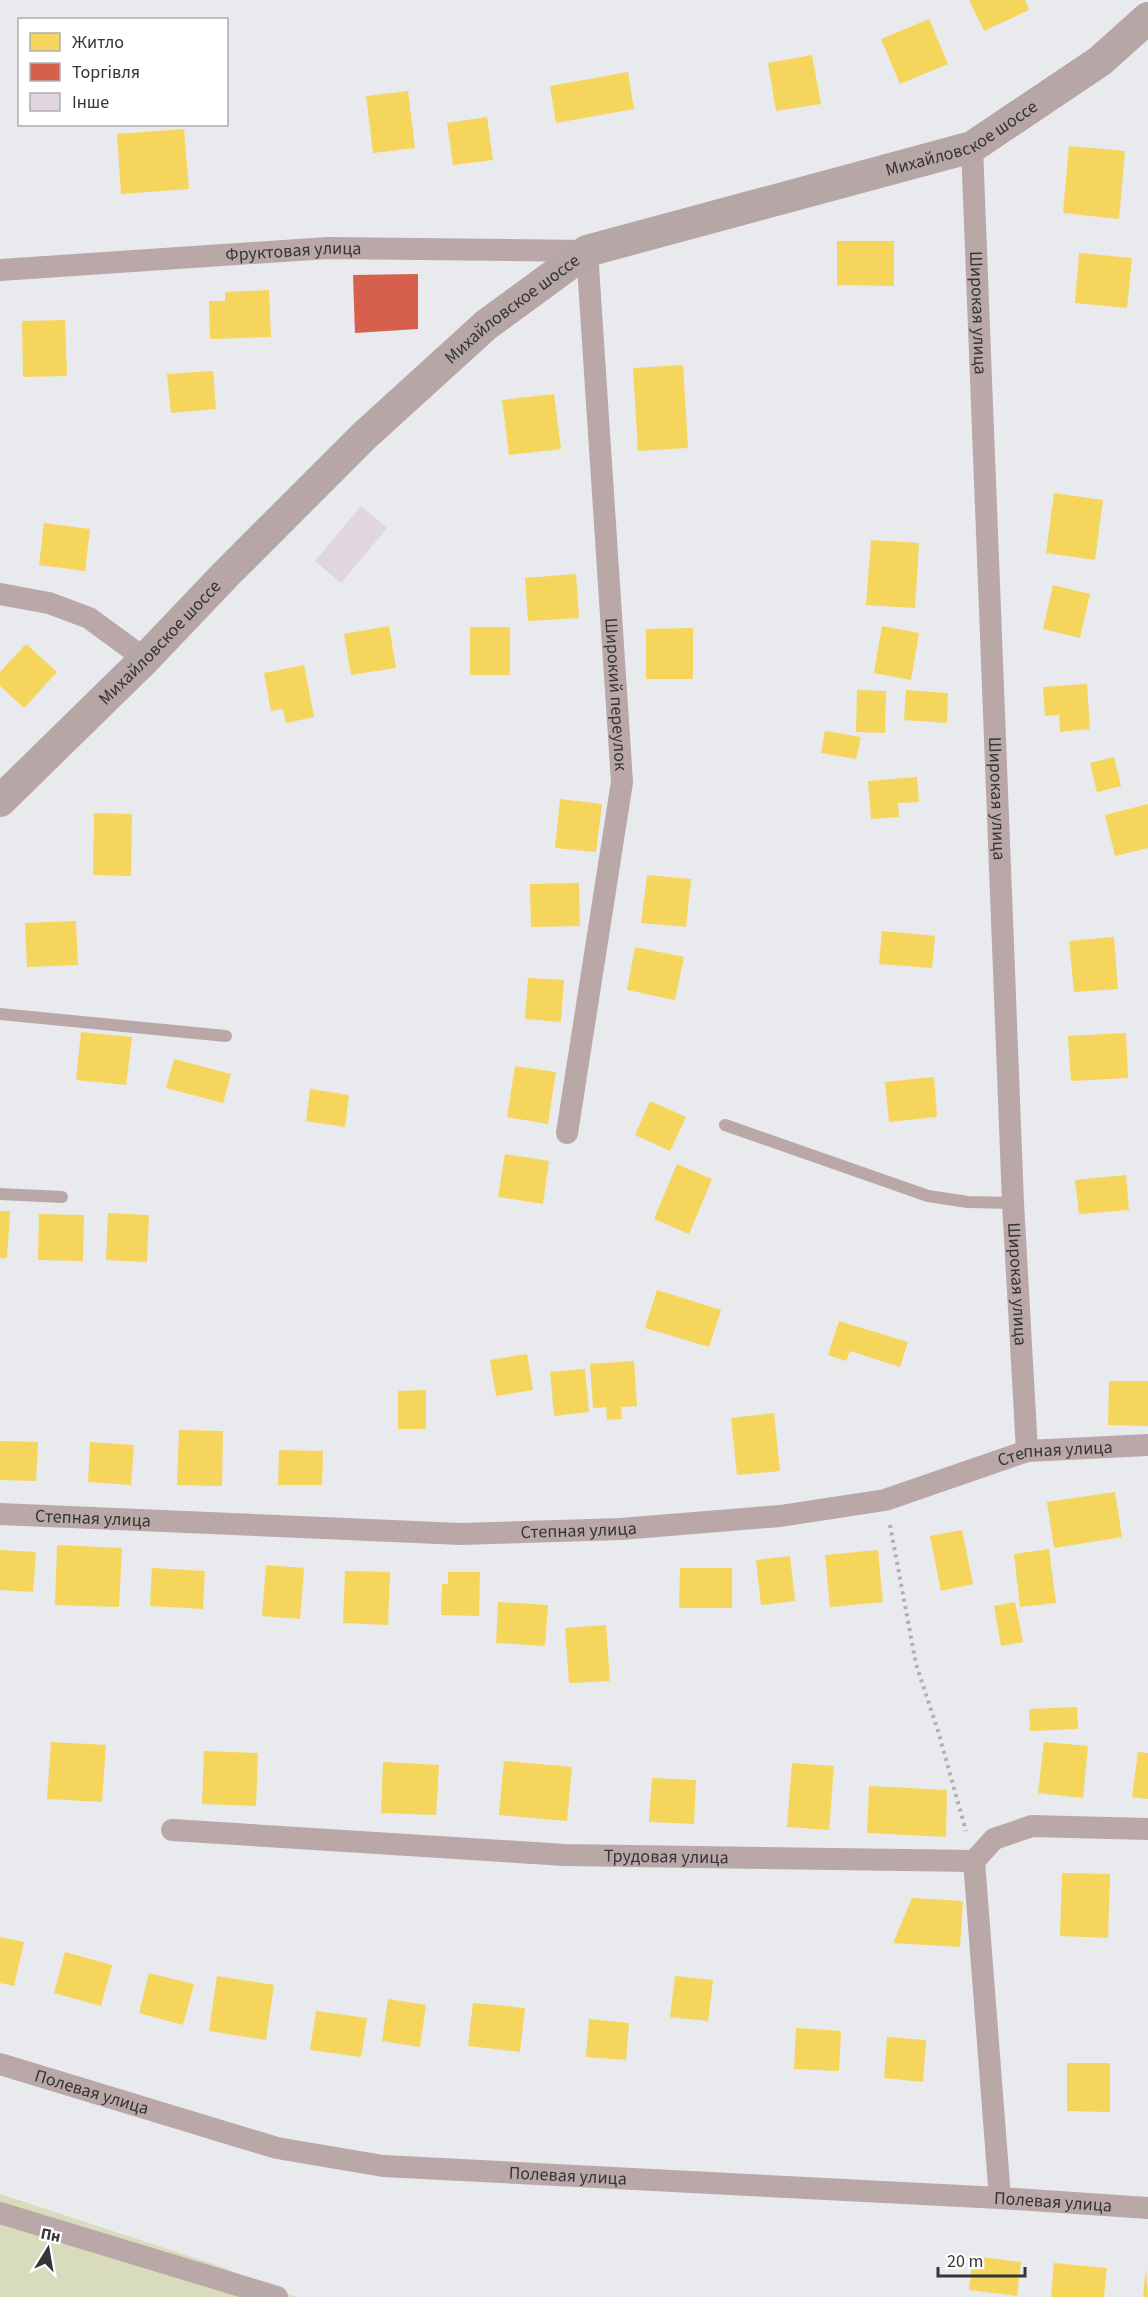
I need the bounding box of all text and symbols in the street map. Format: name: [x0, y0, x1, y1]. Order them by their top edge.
legend: [18, 18, 228, 126]
text: Житло: [72, 30, 124, 55]
text: Торгівля: [72, 60, 140, 85]
text: Інше: [72, 90, 109, 115]
street label: Михайловское шоссе: [882, 94, 1042, 182]
street label: Фруктовая улица: [225, 235, 362, 267]
street label: Михайловское шоссе: [439, 248, 585, 370]
street label: Широкая улица: [964, 251, 993, 375]
street label: Михайловское шоссе: [93, 574, 227, 711]
street label: Широкий переулок: [599, 617, 634, 772]
street label: Широкая улица: [982, 736, 1012, 861]
street label: Широкая улица: [1002, 1222, 1034, 1347]
street label: Степная улица: [994, 1434, 1113, 1473]
street label: Степная улица: [34, 1503, 151, 1533]
street label: Степная улица: [520, 1515, 637, 1545]
street label: Трудовая улица: [604, 1843, 729, 1870]
street label: Полевая улица: [32, 2063, 152, 2121]
street label: Полевая улица: [508, 2160, 627, 2191]
street label: Полевая улица: [993, 2185, 1113, 2218]
north arrow: [18, 2219, 78, 2279]
text: Пн: [39, 2223, 63, 2248]
scale bar: [938, 2240, 1025, 2278]
text: 20 m: [947, 2249, 983, 2274]

